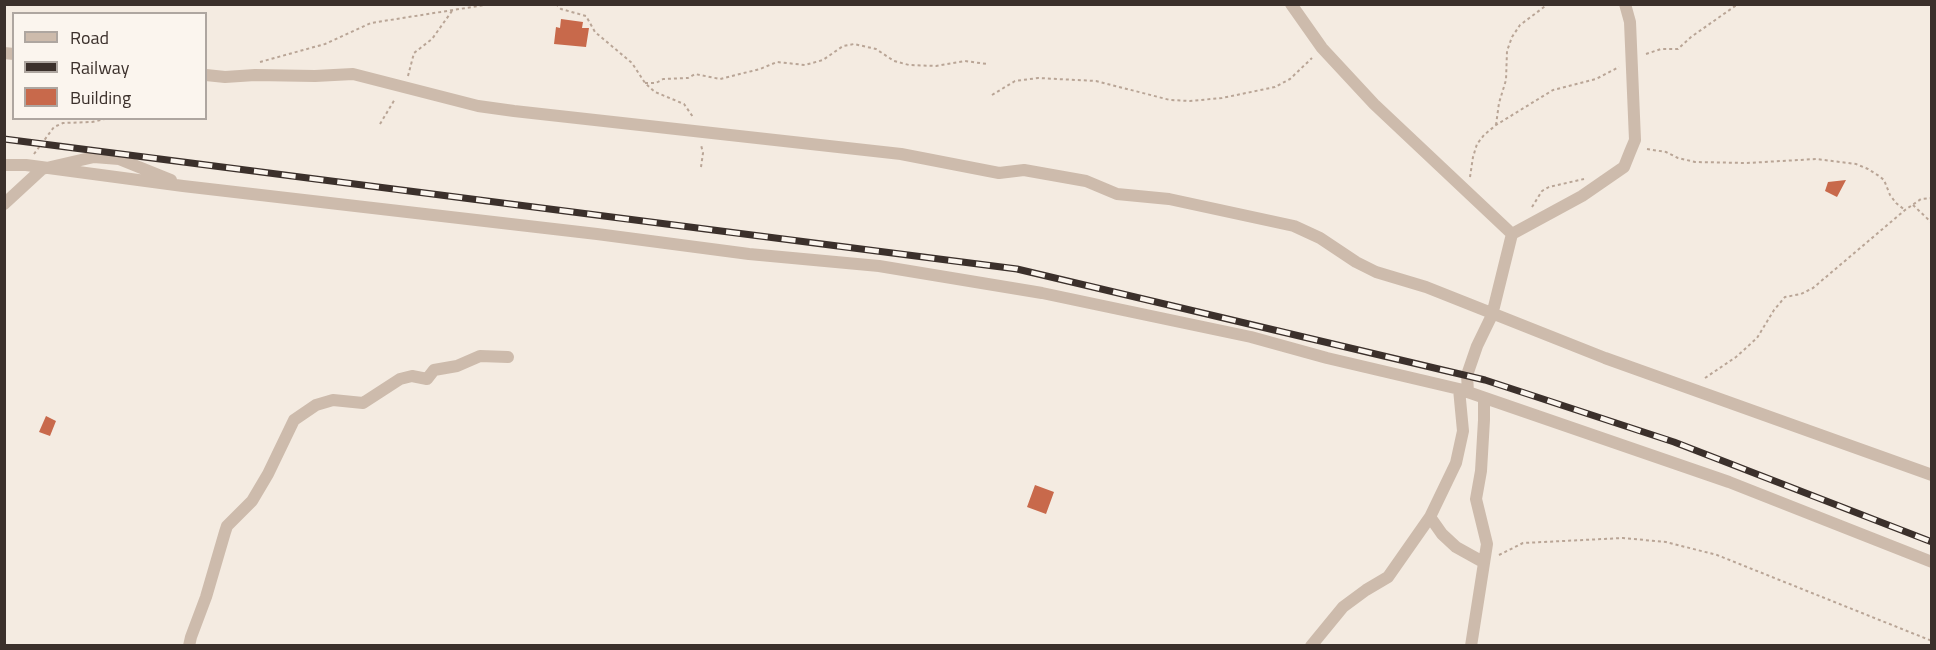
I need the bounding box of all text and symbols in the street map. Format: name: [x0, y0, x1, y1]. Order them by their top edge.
legend: [12, 12, 207, 120]
text: Road: [70, 24, 109, 51]
text: Railway: [70, 54, 129, 81]
text: Building: [70, 84, 131, 111]

